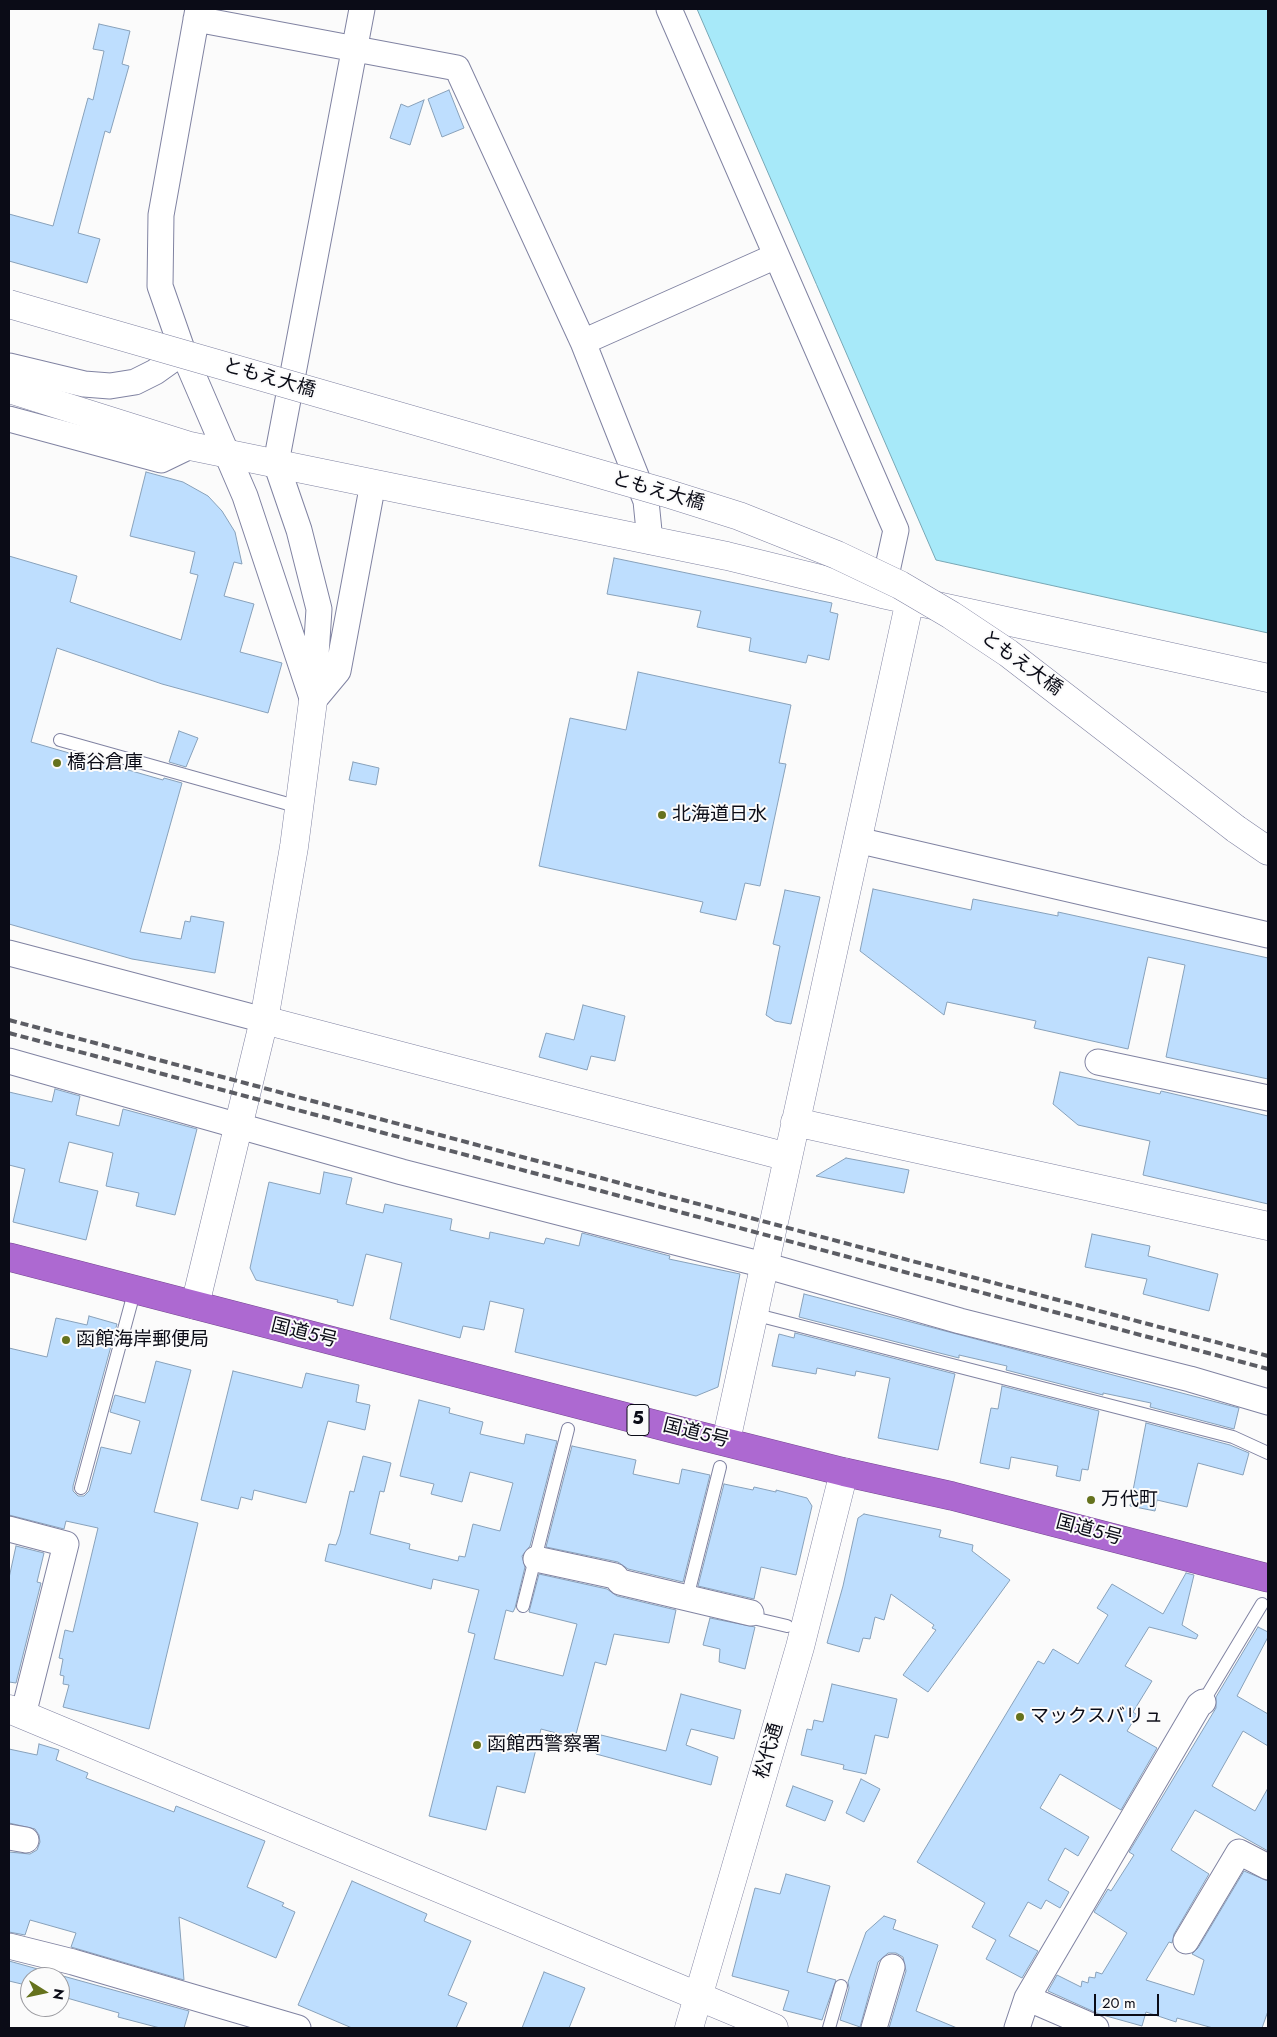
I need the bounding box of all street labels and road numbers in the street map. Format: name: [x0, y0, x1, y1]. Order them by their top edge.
street label: ともえ大橋: [220, 355, 318, 403]
street label: ともえ大橋: [609, 468, 707, 516]
street label: ともえ大橋: [976, 627, 1066, 701]
street label: 国道5号: [268, 1315, 340, 1353]
road number: 5: [627, 1404, 649, 1436]
street label: 国道5号: [660, 1415, 732, 1453]
street label: 国道5号: [1053, 1511, 1125, 1551]
street label: 松代通: [751, 1720, 789, 1782]

